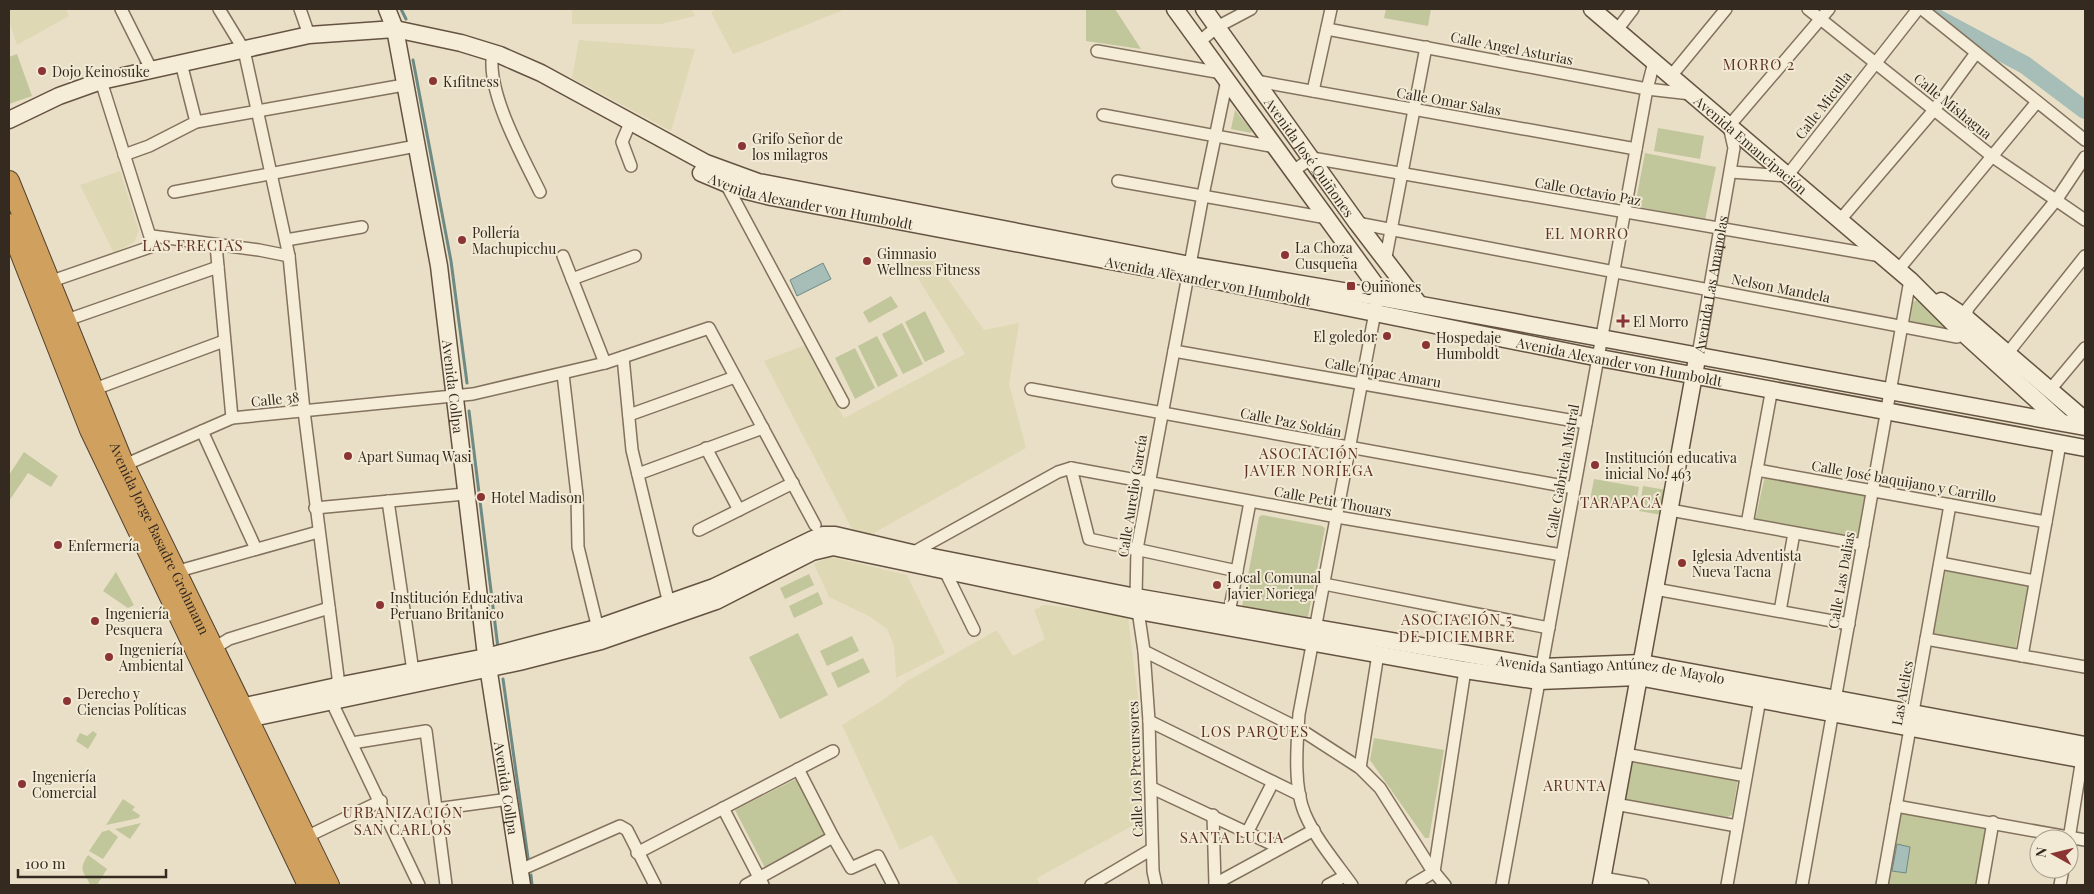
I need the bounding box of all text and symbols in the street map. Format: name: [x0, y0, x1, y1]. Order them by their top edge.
street label: Calle Angel Asturias: [1449, 27, 1575, 69]
district label: MORRO 2: [1723, 54, 1795, 74]
place label: Dojo Keinosuke: [52, 62, 150, 81]
marker: Dojo Keinosuke: [36, 65, 48, 77]
street label: Calle Miculla: [1790, 67, 1856, 143]
street label: Calle Mishagua: [1910, 69, 1996, 143]
place label: K1fitness: [443, 72, 499, 91]
marker: K1fitness: [427, 75, 439, 87]
street label: Calle Omar Salas: [1395, 82, 1503, 120]
street label: Avenida Emancipación: [1690, 90, 1812, 199]
street label: Avenida José Quiñones: [1260, 93, 1359, 221]
place label: Grifo Señor de los milagros: [752, 129, 843, 164]
marker: Grifo Señor de los milagros: [736, 140, 748, 152]
street label: Avenida Alexander von Humboldt: [705, 167, 916, 233]
street label: Calle Octavio Paz: [1533, 172, 1643, 210]
street label: Avenida Las Amapolas: [1689, 214, 1732, 355]
place label: Pollería Machupicchu: [472, 223, 556, 258]
district label: EL MORRO: [1545, 223, 1629, 243]
marker: Pollería Machupicchu: [456, 234, 468, 246]
district label: LAS FRECIAS: [142, 235, 244, 255]
place label: La Choza Cusqueña: [1295, 238, 1357, 273]
place label: Gimnasio Wellness Fitness: [876, 244, 980, 279]
marker: La Choza Cusqueña: [1279, 249, 1291, 261]
street label: Avenida Alexander von Humboldt: [1103, 252, 1313, 310]
marker: Gimnasio Wellness Fitness: [861, 255, 873, 267]
street label: Nelson Mandela: [1730, 269, 1832, 307]
place label: Quiñones: [1361, 277, 1421, 296]
marker: Quiñones: [1345, 280, 1357, 292]
place label: El Morro: [1633, 312, 1689, 331]
marker: El Morro: [1617, 315, 1629, 327]
place label: El goledor: [1313, 327, 1378, 346]
place label: Hospedaje Humboldt: [1436, 328, 1501, 363]
marker: El goledor: [1381, 330, 1393, 342]
street label: Avenida Alexander von Humboldt: [1514, 332, 1725, 390]
street label: Avenida Collpa: [438, 338, 469, 434]
marker: Hospedaje Humboldt: [1420, 339, 1432, 351]
street label: Calle Túpac Amaru: [1323, 352, 1443, 392]
street label: Calle 38: [250, 387, 300, 411]
street label: Calle Gabriela Mistral: [1541, 402, 1583, 540]
street label: Calle Paz Soldán: [1239, 403, 1344, 441]
street label: Calle Aurelio García: [1113, 433, 1151, 559]
street label: Avenida Jorge Basadre Grohmann: [106, 438, 215, 638]
district label: ASOCIACIÓN JAVIER NORIEGA: [1243, 443, 1374, 480]
place label: Apart Sumaq Wasi: [357, 447, 472, 466]
place label: Institución educativa inicial No. 463: [1605, 448, 1737, 483]
marker: Apart Sumaq Wasi: [342, 450, 354, 462]
street label: Calle José baquijano y Carrillo: [1810, 455, 1998, 507]
marker: Institución educativa inicial No. 463: [1589, 459, 1601, 471]
street label: Calle Petit Thouars: [1273, 481, 1393, 521]
place label: Hotel Madison: [491, 488, 583, 507]
marker: Hotel Madison: [475, 491, 487, 503]
district label: TARAPACÁ: [1580, 492, 1662, 512]
street label: Calle Las Dalias: [1823, 530, 1859, 630]
place label: Enfermería: [68, 536, 139, 555]
marker: Enfermería: [52, 539, 64, 551]
place label: Iglesia Adventista Nueva Tacna: [1692, 546, 1802, 581]
marker: Iglesia Adventista Nueva Tacna: [1676, 557, 1688, 569]
place label: Local Comunal Javier Noriega: [1226, 568, 1321, 603]
marker: Local Comunal Javier Noriega: [1211, 579, 1223, 591]
place label: Institución Educativa Peruano Britanico: [390, 588, 523, 623]
marker: Institución Educativa Peruano Britanico: [374, 599, 386, 611]
place label: Ingeniería Pesquera: [105, 604, 169, 639]
district label: ASOCIACIÓN 5 DE DICIEMBRE: [1399, 609, 1515, 646]
marker: Ingeniería Pesquera: [89, 615, 101, 627]
place label: Ingeniería Ambiental: [118, 640, 184, 675]
street label: Avenida Santiago Antúnez de Mayolo: [1494, 650, 1727, 688]
marker: Ingeniería Ambiental: [103, 651, 115, 663]
street label: Las Alelies: [1887, 659, 1917, 727]
place label: Derecho y Ciencias Políticas: [77, 684, 187, 719]
marker: Derecho y Ciencias Políticas: [61, 695, 73, 707]
street label: Calle Los Precursores: [1123, 701, 1147, 837]
district label: LOS PARQUES: [1201, 721, 1309, 741]
street label: Avenida Collpa: [490, 739, 524, 836]
place label: Ingeniería Comercial: [32, 767, 97, 802]
district label: ARUNTA: [1542, 775, 1607, 795]
marker: Ingeniería Comercial: [16, 778, 28, 790]
district label: URBANIZACIÓN SAN CARLOS: [342, 802, 464, 839]
district label: SANTA LUCIA: [1180, 827, 1284, 847]
north arrow: [2029, 829, 2079, 879]
scale bar: [18, 846, 165, 878]
text: N: [2031, 846, 2051, 858]
text: 100 m: [25, 853, 66, 873]

